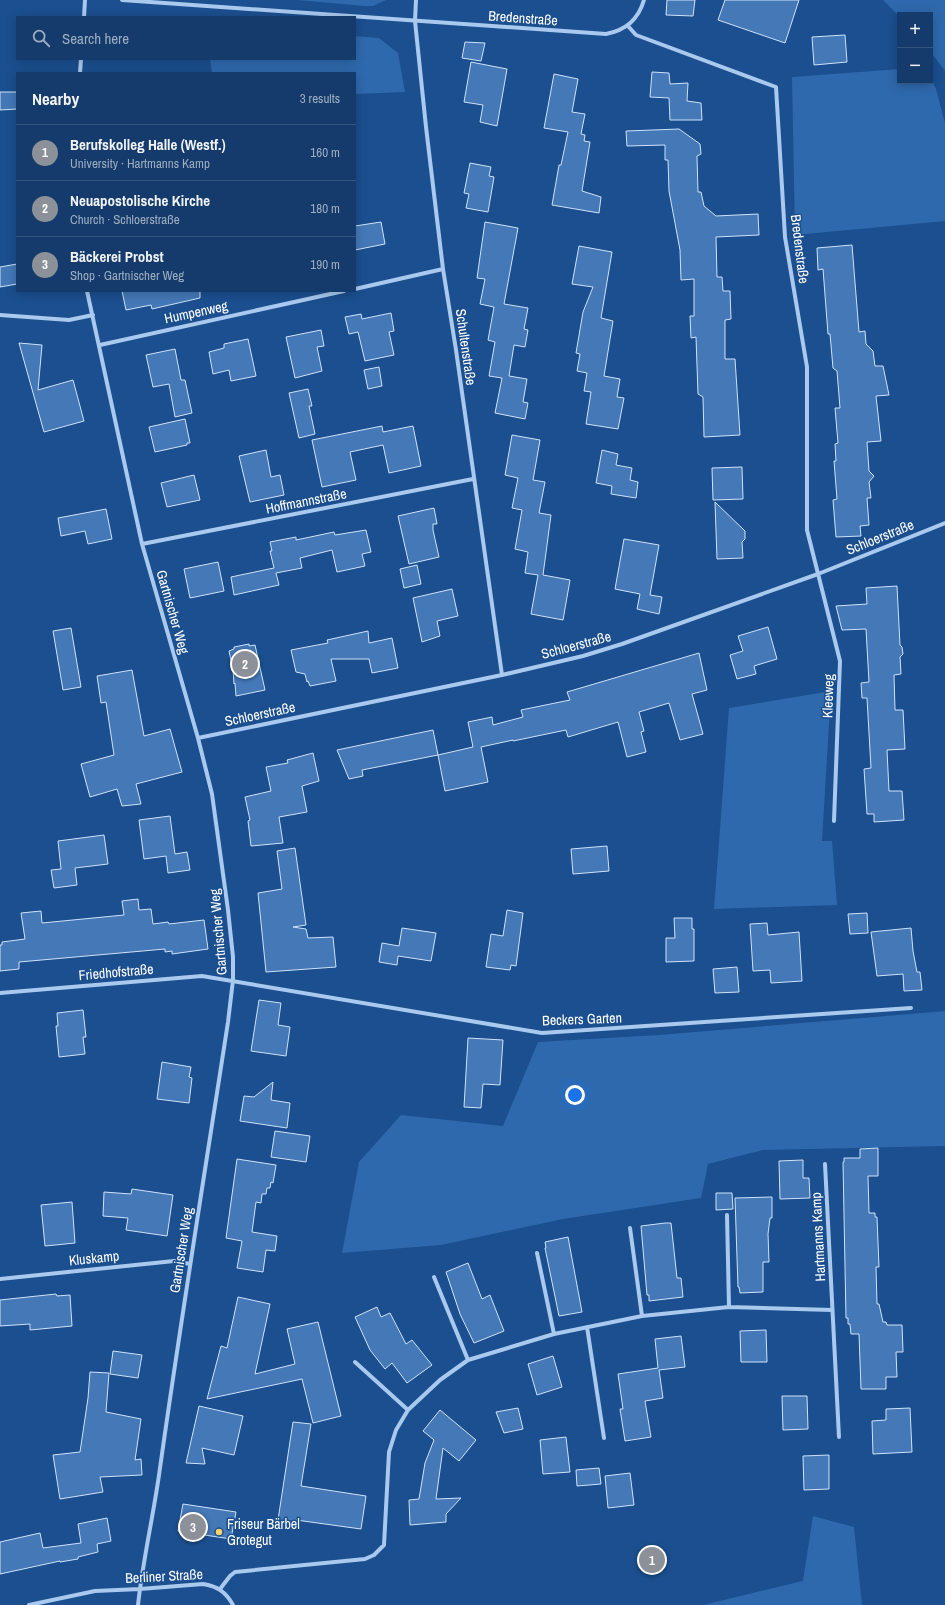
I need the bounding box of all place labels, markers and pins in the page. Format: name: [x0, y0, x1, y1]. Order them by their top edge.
pin: 2: [232, 649, 258, 679]
pin: 3: [180, 1512, 206, 1542]
place label: Friseur Bärbel Grotegut: [227, 1515, 300, 1549]
marker: Friseur Bärbel Grotegut: [214, 1527, 224, 1537]
pin: 1: [639, 1545, 665, 1575]

